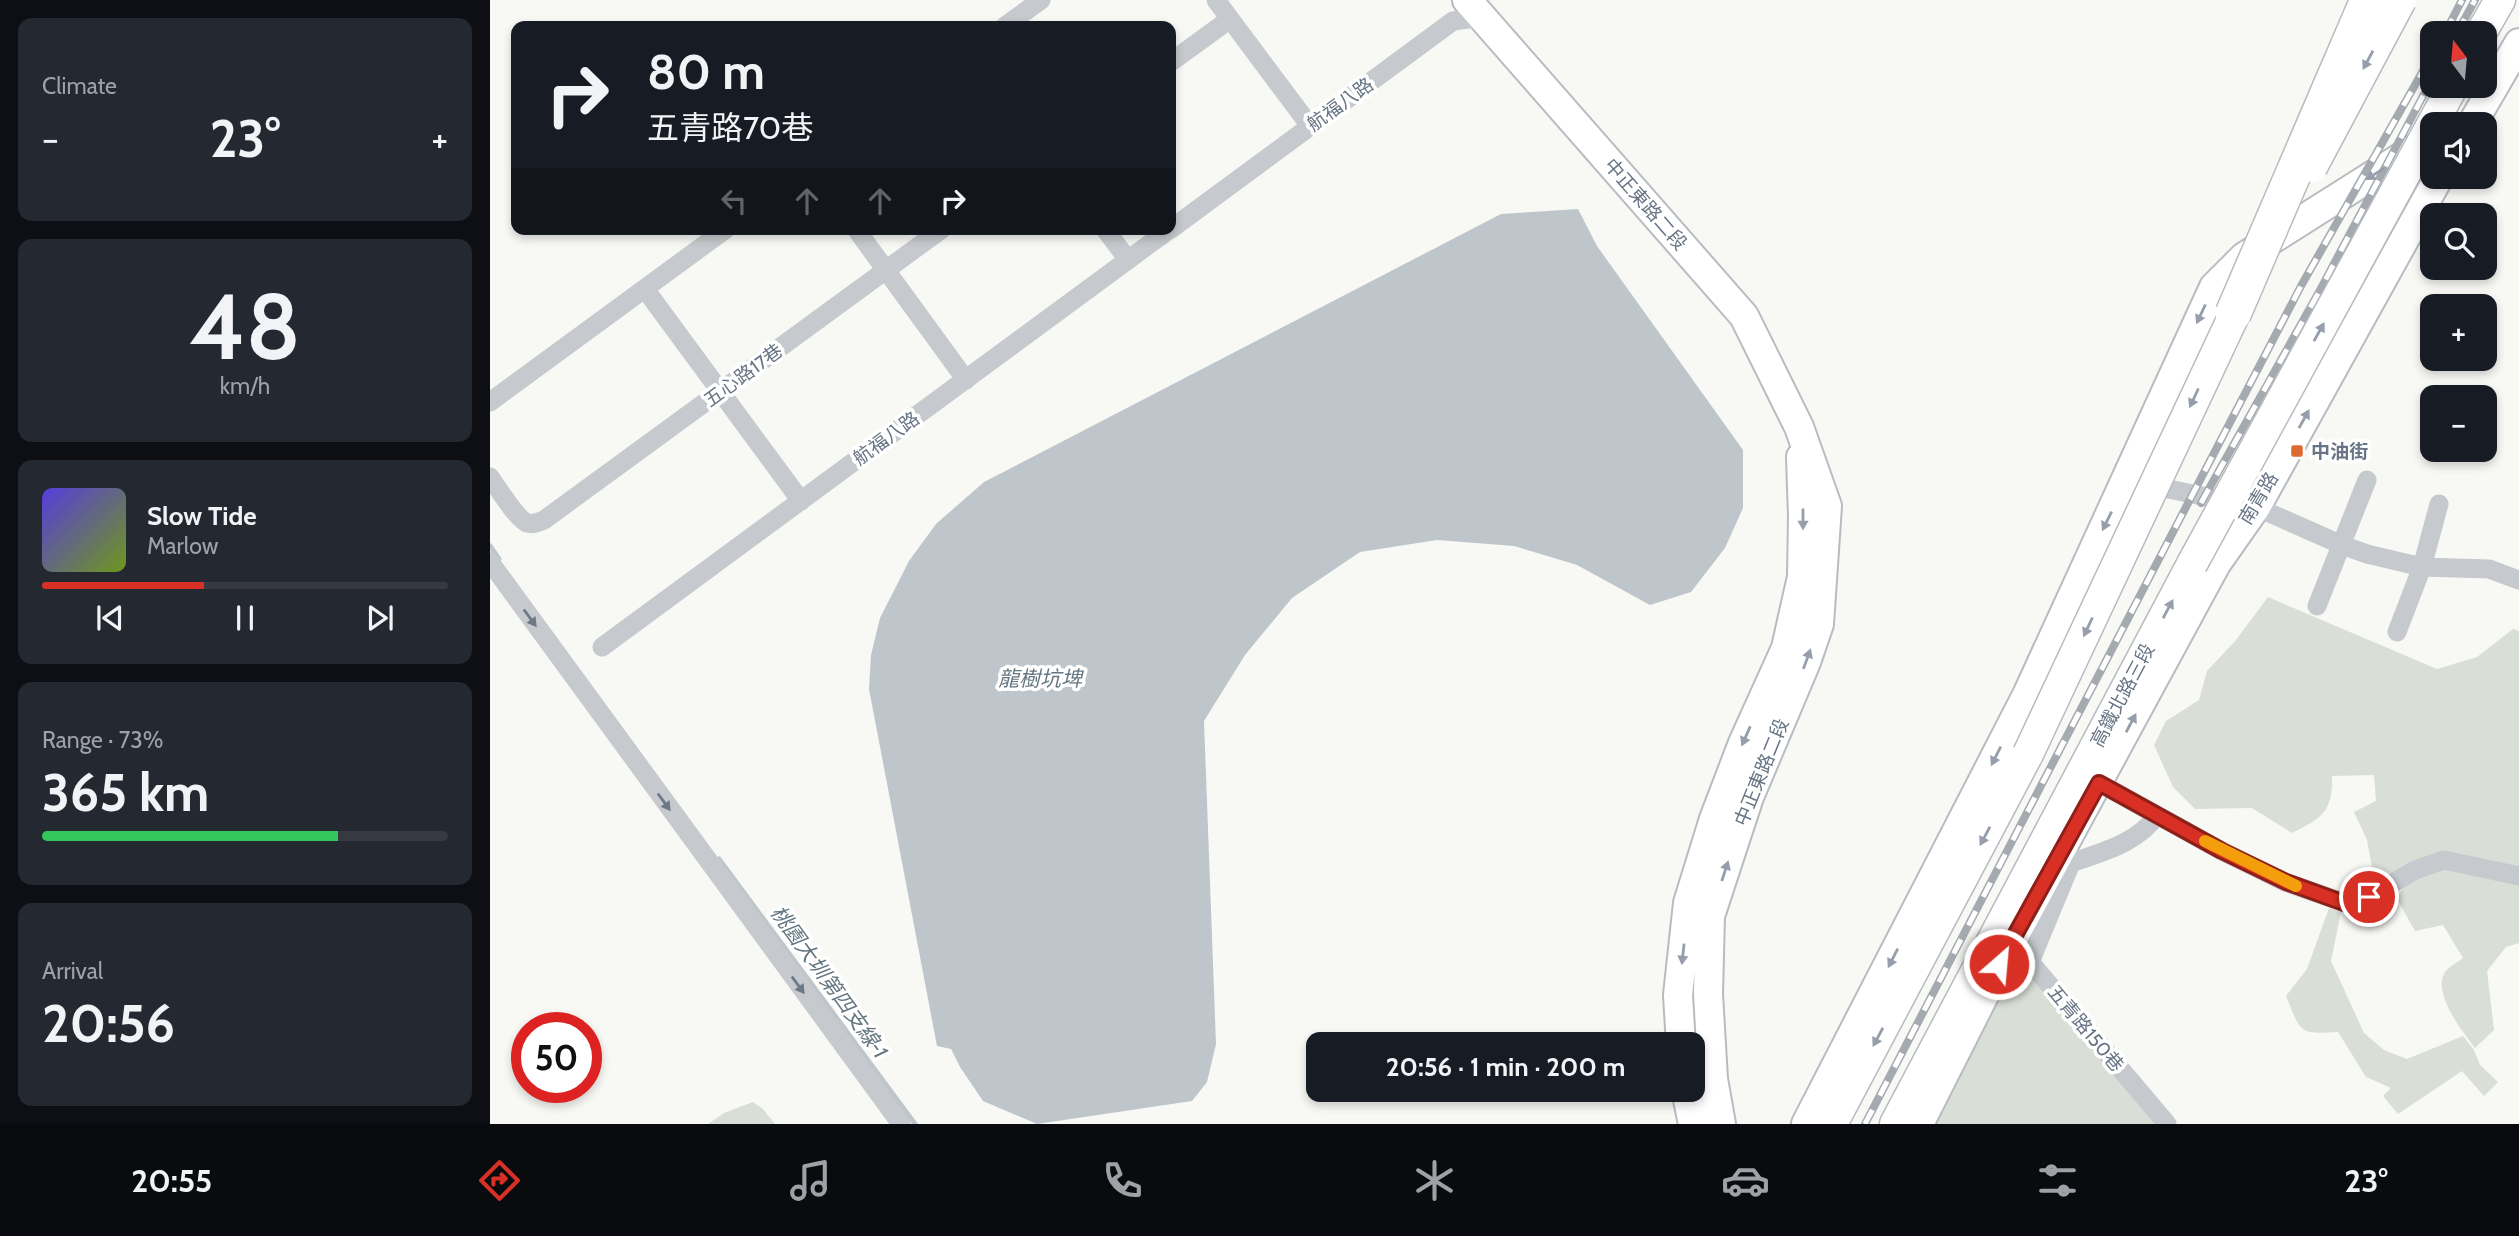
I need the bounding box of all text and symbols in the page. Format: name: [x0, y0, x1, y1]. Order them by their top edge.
north arrow: [2420, 21, 2497, 98]
map controls: [2420, 21, 2497, 462]
text: 80 m: [647, 42, 765, 101]
icon: right: [532, 49, 623, 140]
one-way arrow: [2363, 50, 2374, 70]
text: Climate: [42, 72, 117, 100]
street label: 航福八路: [1303, 73, 1378, 136]
text: 23°: [210, 107, 280, 170]
text: 五青路70巷: [647, 108, 813, 147]
button: sound: [2420, 112, 2497, 189]
text: −: [42, 115, 59, 162]
text: +: [431, 115, 448, 162]
street label: 中正東路二段: [1600, 154, 1692, 255]
one-way arrow: [2365, 167, 2384, 180]
icon: left: [715, 182, 753, 220]
icon: ahead: [788, 182, 826, 220]
icon: ahead: [861, 182, 899, 220]
icon: right: [934, 182, 972, 220]
button: search: [2420, 203, 2497, 280]
text: 48: [189, 271, 301, 382]
button: +: [2420, 294, 2497, 371]
one-way arrow: [2195, 304, 2207, 324]
one-way arrow: [2313, 322, 2324, 342]
street label: 五心路17巷: [699, 339, 787, 412]
text: km/h: [220, 372, 270, 400]
button: −: [2420, 385, 2497, 462]
one-way arrow: [2188, 388, 2200, 408]
street label: 航福八路: [849, 407, 924, 470]
one-way arrow: [2298, 409, 2310, 428]
place label: 中油街: [2311, 440, 2368, 463]
marker: 中油街: [2289, 443, 2305, 459]
street label: 南青路: [2234, 468, 2283, 529]
text: Slow Tide: [147, 500, 257, 532]
one-way arrow: [1797, 508, 1809, 530]
one-way arrow: [2101, 511, 2113, 531]
text: Marlow: [147, 532, 218, 560]
icon: previous: [91, 599, 129, 637]
icon: pause: [226, 599, 264, 637]
icon: next: [361, 599, 399, 637]
one-way arrow: [2162, 599, 2174, 619]
one-way arrow: [523, 609, 537, 627]
one-way arrow: [2082, 617, 2094, 637]
street label: 高鐵北路三段: [2086, 640, 2159, 751]
one-way arrow: [1802, 649, 1813, 670]
water label: 龍樹坑埤: [998, 666, 1085, 691]
one-way arrow: [2125, 713, 2137, 732]
street label: 中正東路二段: [1729, 715, 1793, 829]
text: Range · 73%: [42, 726, 163, 754]
one-way arrow: [1740, 726, 1751, 747]
one-way arrow: [1990, 746, 2002, 766]
text: 365 km: [42, 761, 209, 824]
one-way arrow: [657, 792, 671, 811]
one-way arrow: [1979, 826, 1990, 846]
one-way arrow: [1720, 860, 1731, 881]
pin: [2339, 867, 2399, 927]
icon: arrive: [2350, 878, 2388, 916]
water label: 桃園大圳第四支線-1: [766, 900, 893, 1063]
position arrow: [1962, 927, 2036, 1001]
one-way arrow: [1677, 943, 1688, 965]
one-way arrow: [1887, 948, 1898, 968]
text: Arrival: [42, 957, 103, 985]
one-way arrow: [791, 976, 805, 994]
street label: 五青路150巷: [2043, 980, 2128, 1076]
text: 20:56: [42, 992, 175, 1055]
speed limit sign: 50: [511, 1012, 602, 1103]
one-way arrow: [1872, 1027, 1884, 1047]
text: 20:56 · 1 min · 200 m: [1386, 1051, 1625, 1083]
icon: directions: [475, 1156, 524, 1205]
icon: music: [786, 1156, 835, 1205]
icon: phone: [1098, 1156, 1147, 1205]
icon: climate: [1410, 1156, 1459, 1205]
icon: car: [1721, 1156, 1770, 1205]
icon: filters: [2033, 1156, 2082, 1205]
text: 20:55: [131, 1161, 212, 1200]
text: 23°: [2344, 1161, 2388, 1200]

